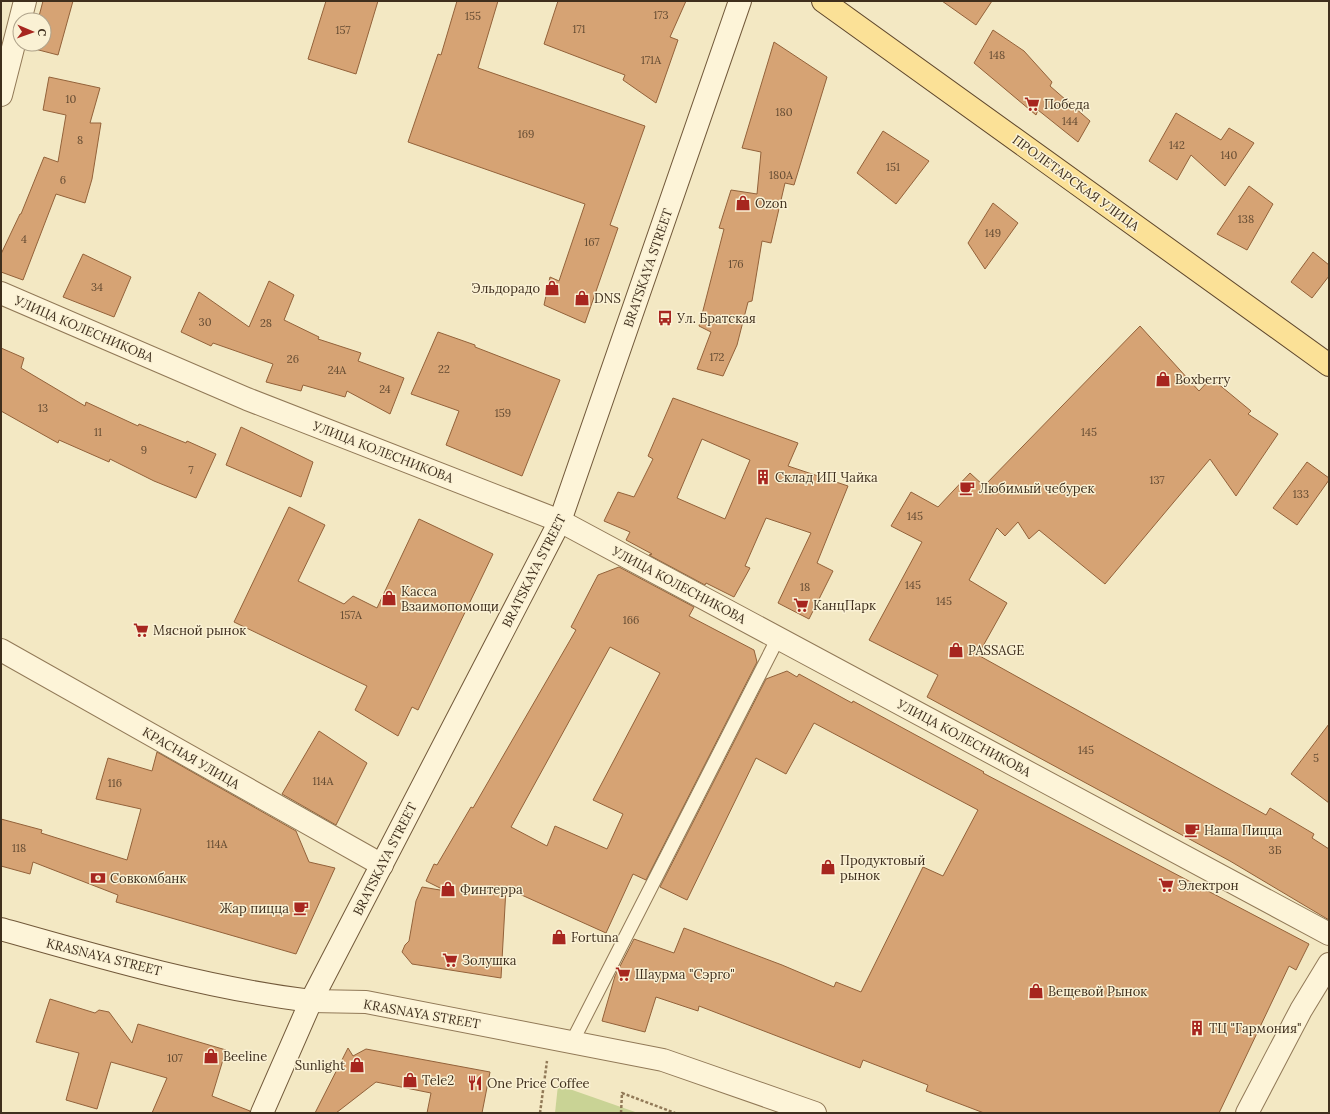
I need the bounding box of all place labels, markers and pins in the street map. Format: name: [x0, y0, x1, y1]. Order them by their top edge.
supermarket icon: Победа: [1023, 95, 1041, 113]
place label: Победа: [1044, 96, 1090, 113]
shop icon: Ozon: [734, 194, 752, 212]
place label: Ozon: [755, 195, 787, 212]
shop icon: Эльдорадо: [543, 279, 561, 297]
place label: Эльдорадо: [472, 280, 540, 297]
shop icon: DNS: [573, 289, 591, 307]
place label: DNS: [594, 290, 621, 307]
bus stop icon: Ул. Братская: [656, 309, 674, 327]
place label: Ул. Братская: [676, 310, 756, 327]
shop icon: Boxberry: [1154, 370, 1172, 388]
place label: Boxberry: [1175, 371, 1231, 388]
building icon: Склад ИП Чайка: [754, 468, 772, 486]
place label: Склад ИП Чайка: [775, 469, 878, 486]
cafe icon: Любимый чебурек: [958, 479, 976, 497]
place label: Любимый чебурек: [979, 480, 1095, 497]
place label: Касса Взаимопомощи: [401, 583, 499, 615]
shop icon: Касса Взаимопомощи: [380, 589, 398, 607]
supermarket icon: КанцПарк: [792, 596, 810, 614]
place label: КанцПарк: [813, 597, 876, 614]
supermarket icon: Мясной рынок: [132, 621, 150, 639]
place label: Мясной рынок: [153, 622, 246, 639]
shop icon: PASSAGE: [947, 641, 965, 659]
place label: PASSAGE: [968, 642, 1024, 659]
cafe icon: Наша Пицца: [1183, 821, 1201, 839]
place label: Наша Пицца: [1204, 822, 1283, 839]
place label: Продуктовый рынок: [840, 852, 925, 884]
shop icon: Продуктовый рынок: [819, 858, 837, 876]
bank icon: Совкомбанк: [89, 869, 107, 887]
place label: Совкомбанк: [110, 870, 186, 887]
supermarket icon: Электрон: [1157, 876, 1175, 894]
place label: Электрон: [1178, 877, 1239, 894]
shop icon: Финтерра: [439, 880, 457, 898]
place label: Финтерра: [460, 881, 523, 898]
cafe icon: Жар пицца: [292, 899, 310, 917]
place label: Жар пицца: [220, 900, 289, 917]
shop icon: Fortuna: [550, 928, 568, 946]
place label: Fortuna: [571, 929, 619, 946]
supermarket icon: Золушка: [441, 951, 459, 969]
place label: Золушка: [462, 952, 517, 969]
supermarket icon: Шаурма "Сэрго": [614, 965, 632, 983]
place label: Шаурма "Сэрго": [635, 966, 735, 983]
shop icon: Вещевой Рынок: [1027, 982, 1045, 1000]
place label: Вещевой Рынок: [1048, 983, 1147, 1000]
building icon: ТЦ "Гармония": [1188, 1019, 1206, 1037]
place label: ТЦ "Гармония": [1209, 1020, 1302, 1037]
shop icon: Beeline: [202, 1047, 220, 1065]
place label: Beeline: [223, 1048, 267, 1065]
shop icon: Sunlight: [348, 1056, 366, 1074]
place label: Sunlight: [295, 1057, 345, 1074]
shop icon: Tele2: [401, 1071, 419, 1089]
place label: Tele2: [422, 1072, 454, 1089]
restaurant icon: One Price Coffee: [466, 1074, 484, 1092]
place label: One Price Coffee: [487, 1075, 590, 1092]

